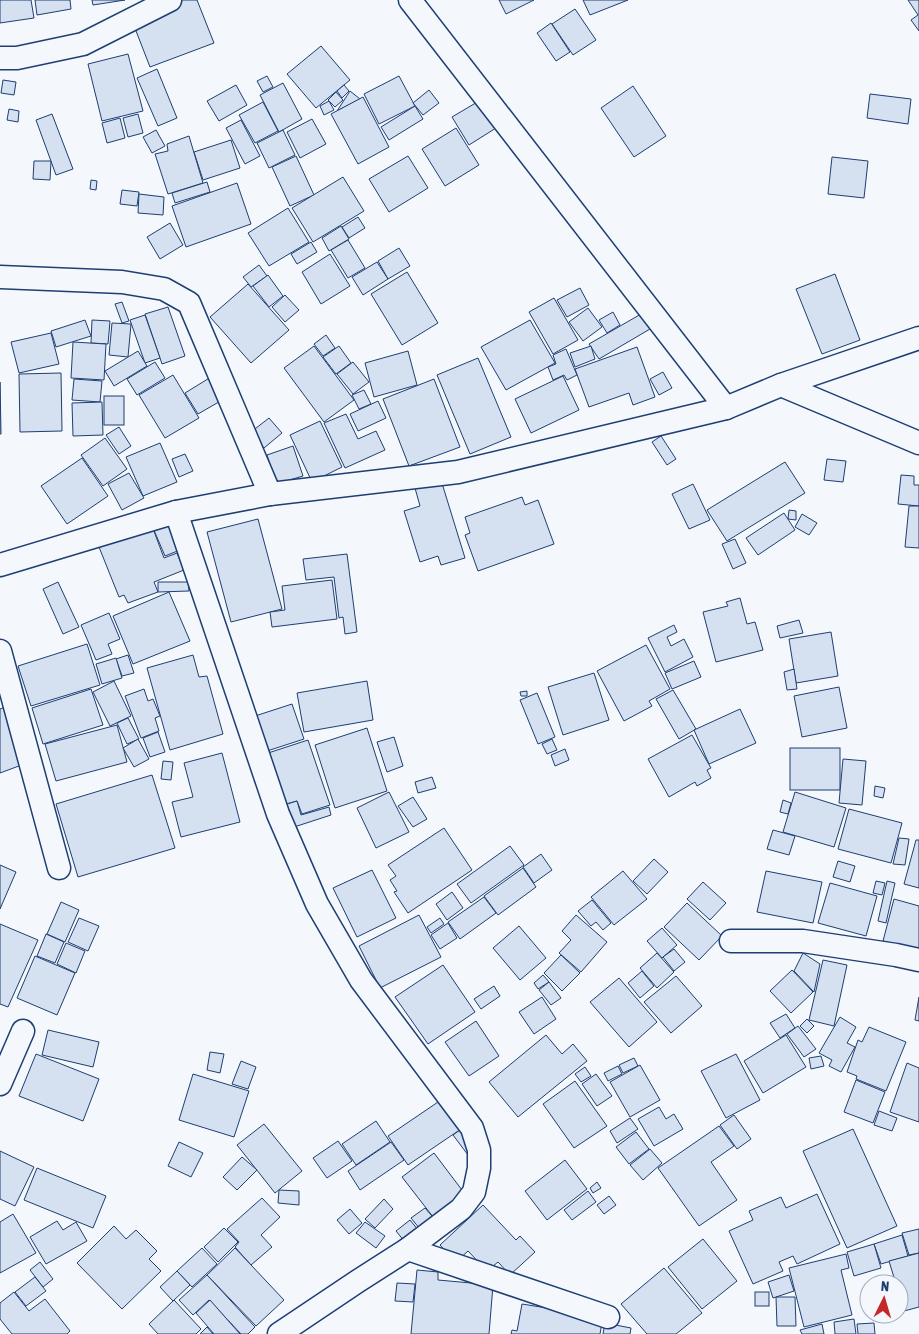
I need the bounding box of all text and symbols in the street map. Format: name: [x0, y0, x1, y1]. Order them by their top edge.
north arrow: [859, 1274, 909, 1324]
text: N: [880, 1278, 890, 1294]

